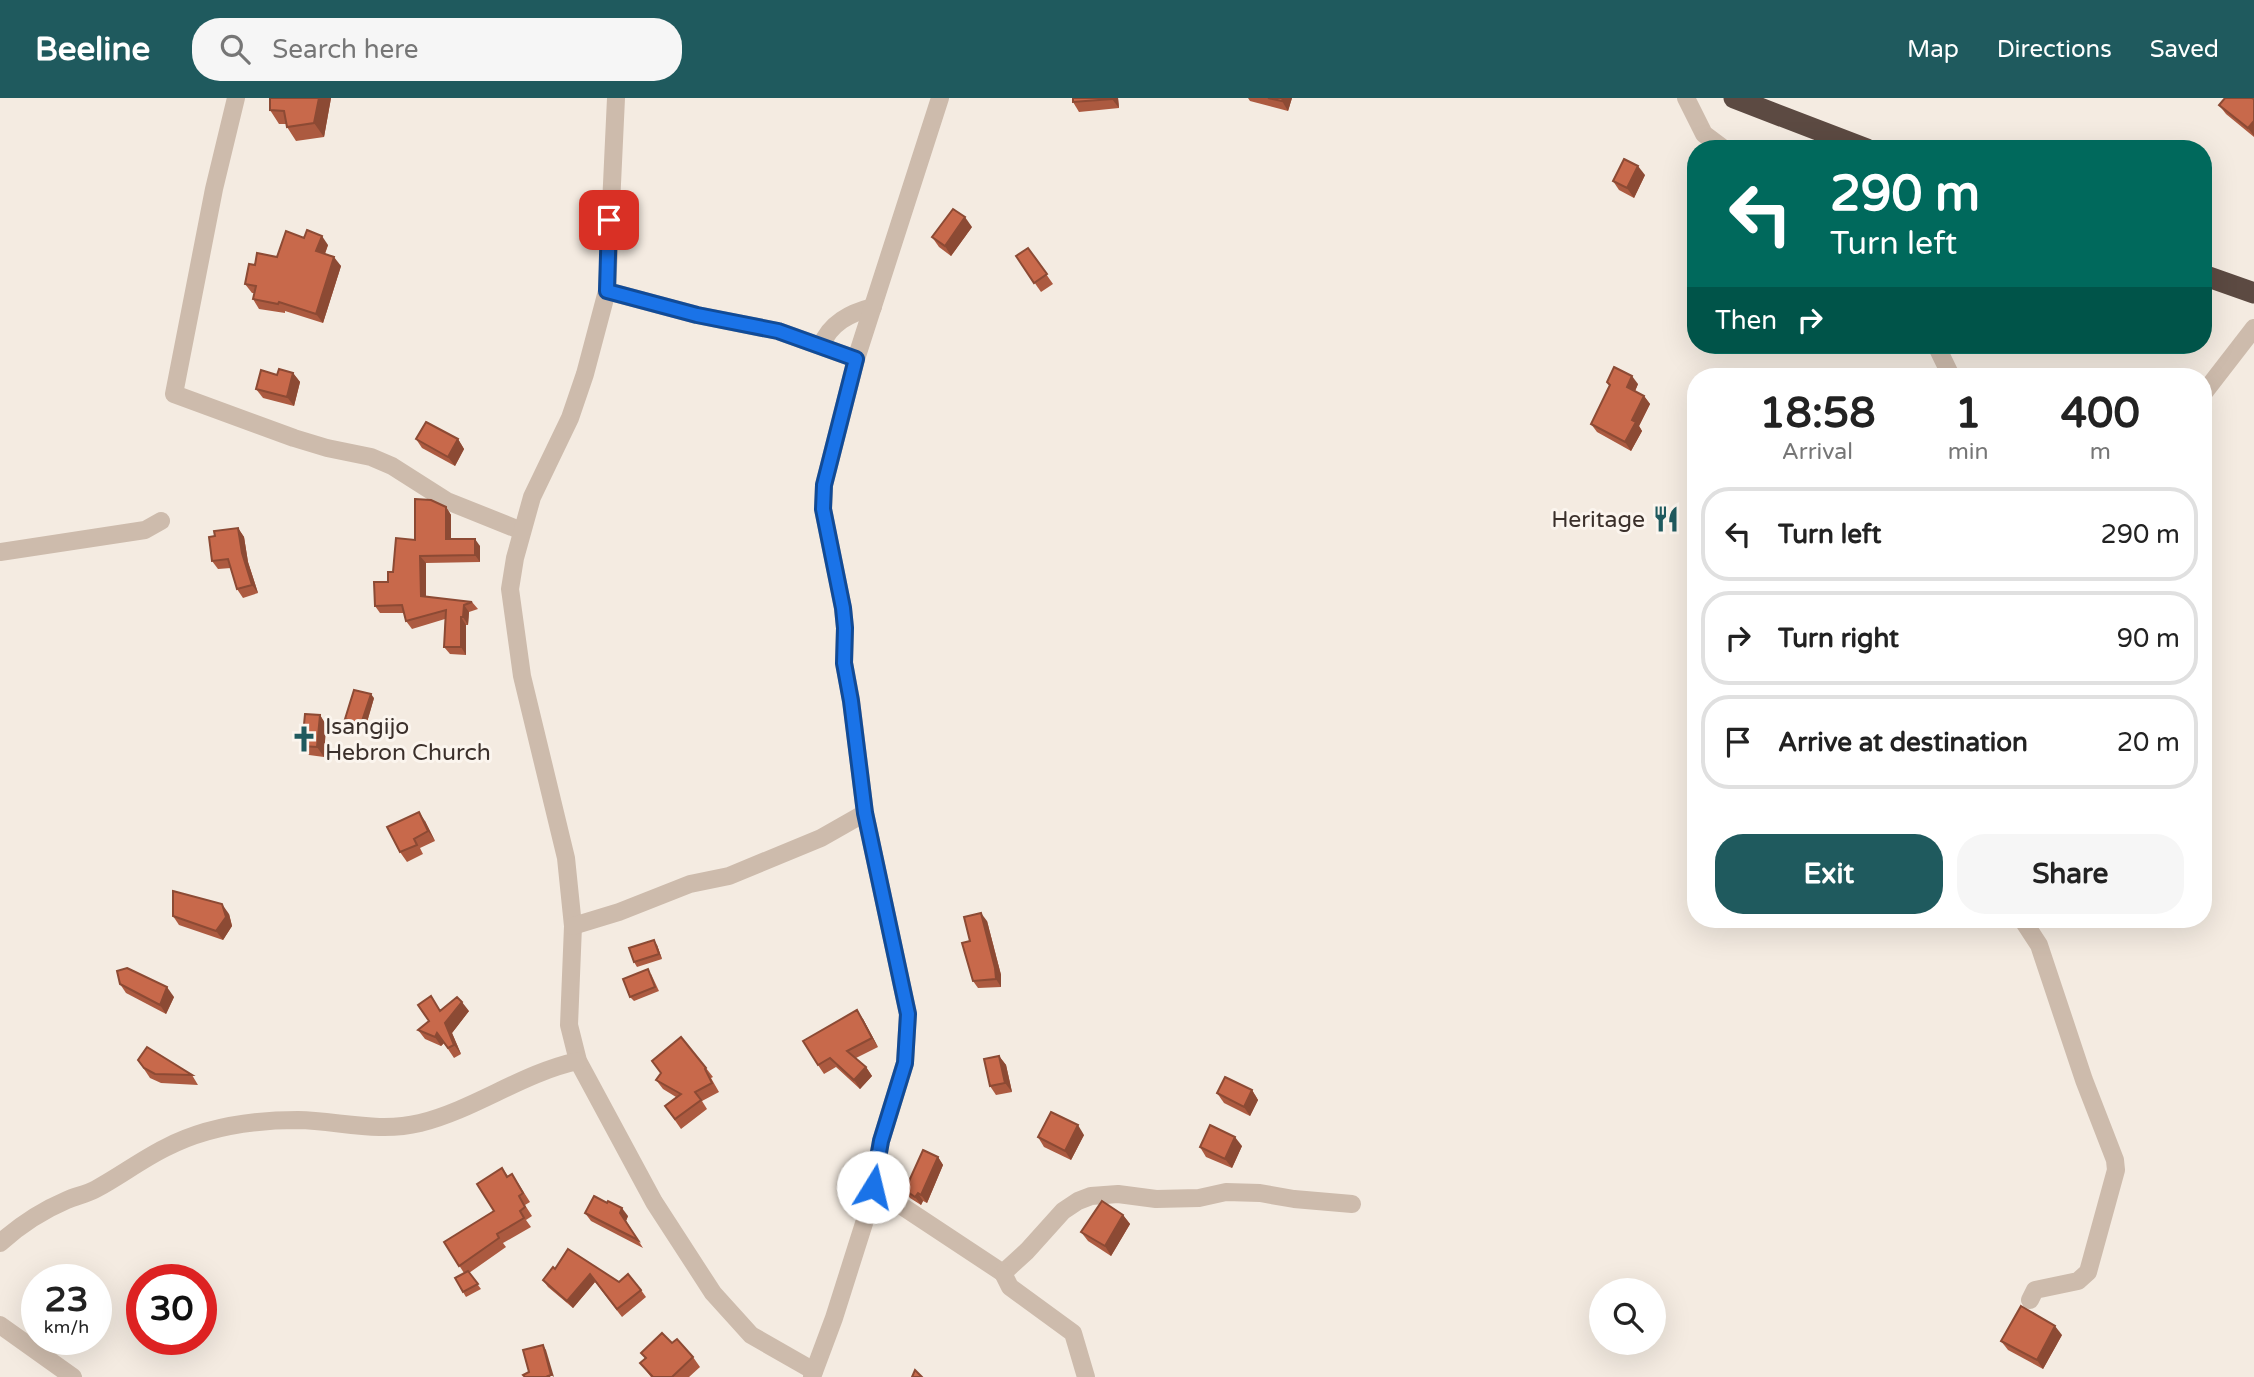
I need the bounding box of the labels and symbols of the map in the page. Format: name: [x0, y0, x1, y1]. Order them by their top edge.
pin: [579, 190, 639, 250]
restaurant icon: Heritage: [1651, 504, 1681, 534]
place label: Heritage: [1551, 506, 1645, 534]
place label: Isangijo Hebron Church: [325, 713, 491, 767]
church icon: Isangijo Hebron Church: [289, 724, 319, 754]
position arrow: [836, 1150, 910, 1224]
speed limit sign: 30: [126, 1264, 217, 1355]

